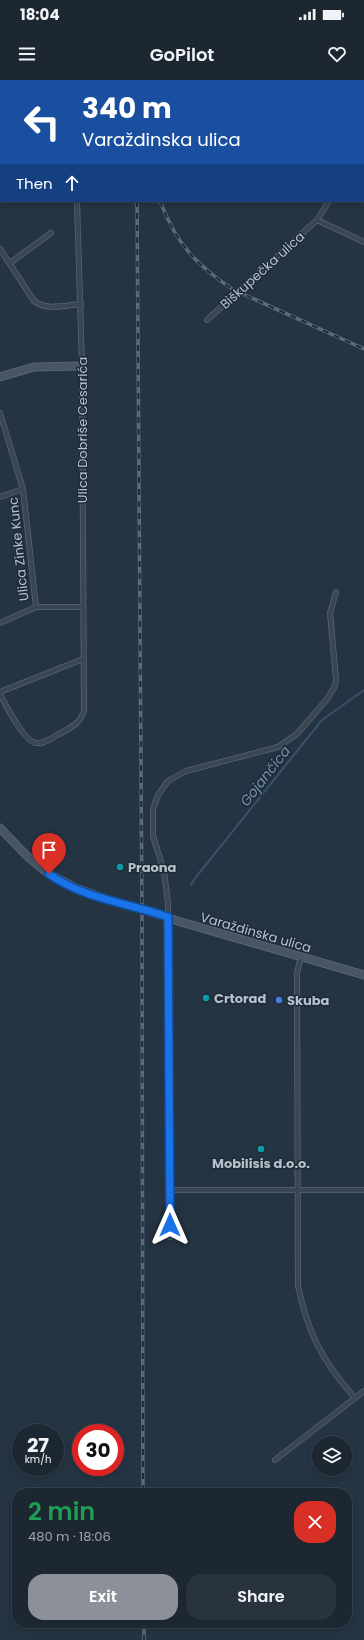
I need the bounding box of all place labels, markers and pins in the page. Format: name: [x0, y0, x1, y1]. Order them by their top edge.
pin: [32, 833, 66, 874]
place label: Praona: [128, 858, 177, 877]
marker: Praona: [115, 862, 125, 872]
place label: Crtorad: [214, 989, 266, 1008]
place label: Skuba: [287, 991, 330, 1010]
marker: Crtorad: [201, 993, 211, 1003]
marker: Skuba: [274, 995, 284, 1005]
marker: Mobilisis d.o.o.: [256, 1144, 266, 1154]
place label: Mobilisis d.o.o.: [212, 1154, 310, 1173]

